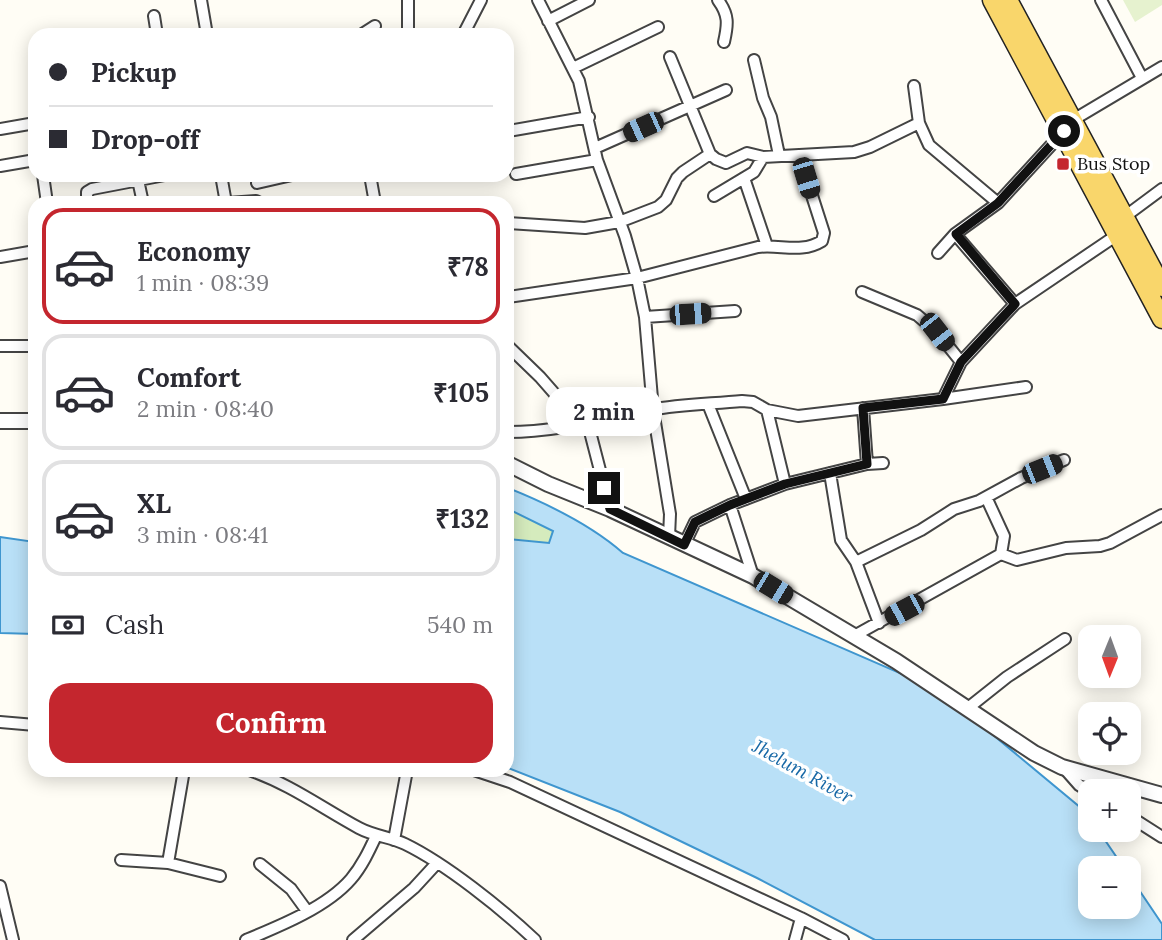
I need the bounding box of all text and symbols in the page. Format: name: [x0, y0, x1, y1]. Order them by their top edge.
text: Pickup: [91, 56, 177, 89]
car: [620, 109, 667, 145]
route start: [1048, 115, 1080, 147]
text: Drop-off: [91, 123, 199, 156]
place label: Bus Stop: [1077, 152, 1150, 175]
car: [790, 155, 823, 201]
marker: Bus Stop: [1055, 156, 1071, 172]
icon: car: [53, 235, 116, 298]
text: Economy: [137, 235, 250, 268]
text: ₹78: [447, 250, 489, 283]
text: 1 min · 08:39: [137, 268, 269, 297]
car: [669, 302, 712, 326]
car: [916, 309, 959, 355]
icon: car: [53, 361, 116, 424]
text: Comfort: [137, 361, 241, 394]
text: ₹105: [433, 376, 489, 409]
callout: 2 min: [546, 386, 662, 435]
text: 2 min · 08:40: [137, 394, 274, 423]
text: 2 min: [573, 397, 635, 426]
car: [1019, 451, 1066, 487]
route end: [588, 472, 620, 504]
icon: car: [53, 487, 116, 550]
text: XL: [137, 487, 171, 520]
text: ₹132: [435, 502, 489, 535]
text: 3 min · 08:41: [137, 520, 269, 549]
car: [750, 568, 797, 608]
car: [881, 591, 928, 629]
icon: cash: [49, 606, 87, 644]
text: Cash: [105, 608, 164, 641]
text: 540 m: [427, 610, 493, 639]
north arrow: [1078, 625, 1141, 688]
map controls: [1078, 625, 1141, 919]
button: Confirm: [49, 683, 493, 763]
button: locate: [1078, 702, 1141, 765]
water label: Jhelum River: [748, 733, 858, 809]
button: +: [1078, 779, 1141, 842]
button: −: [1078, 856, 1141, 919]

